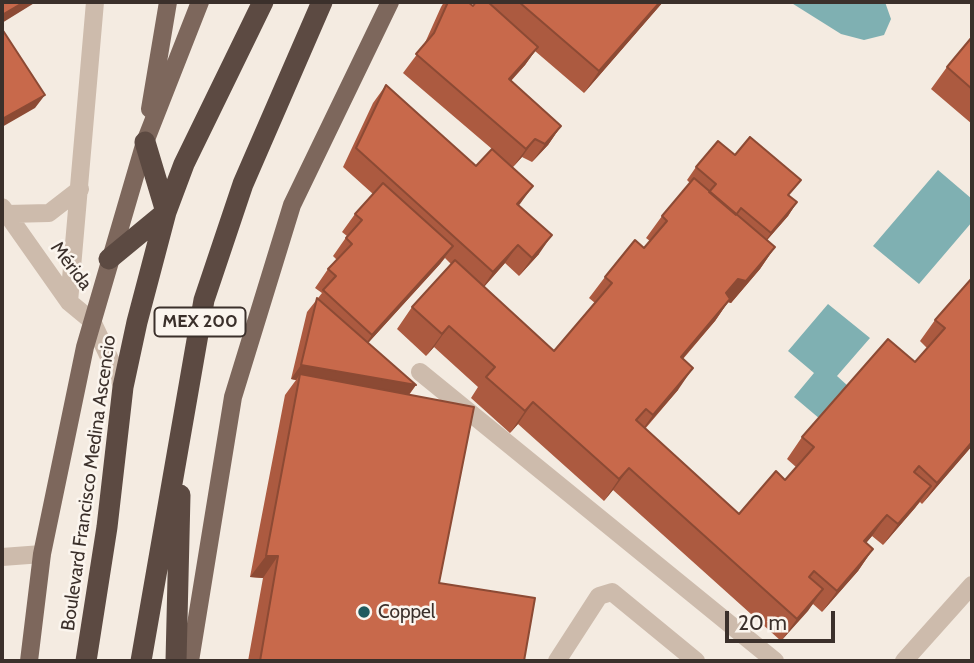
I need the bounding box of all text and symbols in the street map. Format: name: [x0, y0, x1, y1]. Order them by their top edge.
street label: Mérida: [45, 237, 97, 295]
road number: MEX 200: [154, 308, 246, 336]
street label: Boulevard Francisco Medina Ascencio: [57, 334, 121, 632]
scale bar: [729, 596, 839, 640]
place label: Coppel: [378, 601, 435, 623]
marker: Coppel: [356, 604, 372, 620]
text: 20 m: [738, 610, 787, 635]

